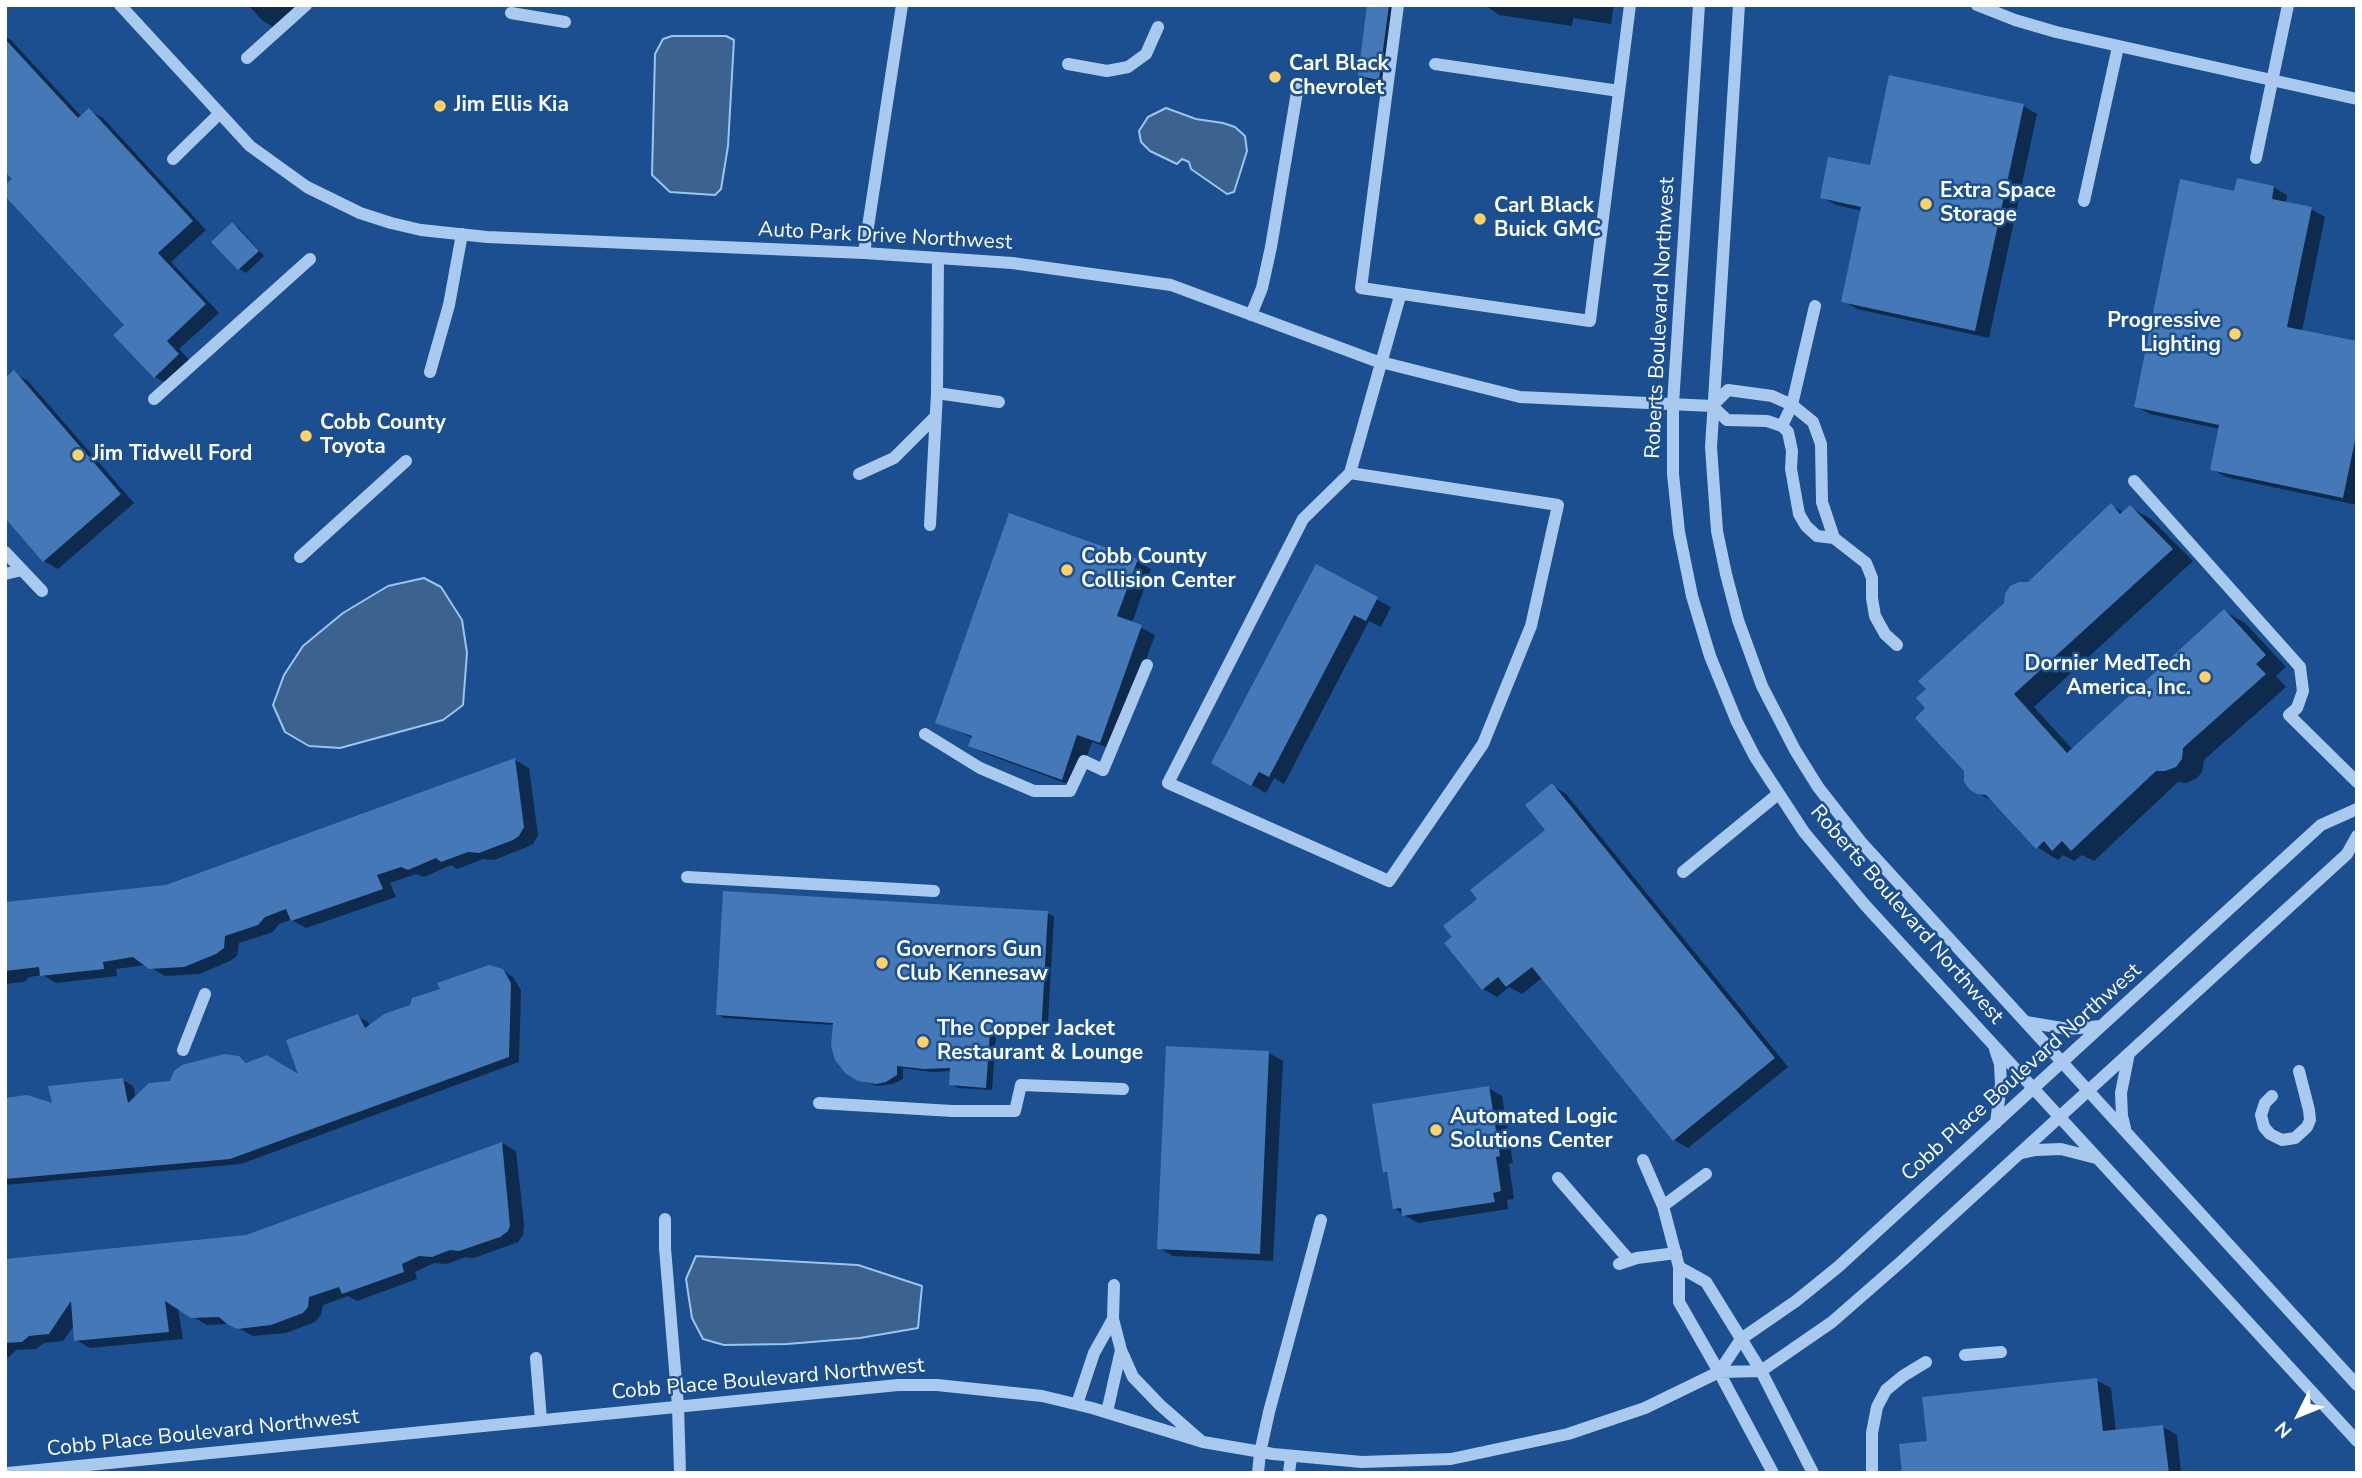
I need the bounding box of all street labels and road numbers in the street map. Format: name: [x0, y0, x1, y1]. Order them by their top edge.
street label: Roberts Boulevard Northwest: [1641, 177, 1681, 459]
street label: Auto Park Drive Northwest: [757, 218, 1013, 256]
street label: Roberts Boulevard Northwest: [1804, 800, 2008, 1030]
street label: Cobb Place Boulevard Northwest: [1897, 959, 2147, 1187]
street label: Cobb Place Boulevard Northwest: [611, 1354, 925, 1406]
street label: Cobb Place Boulevard Northwest: [46, 1405, 360, 1463]

